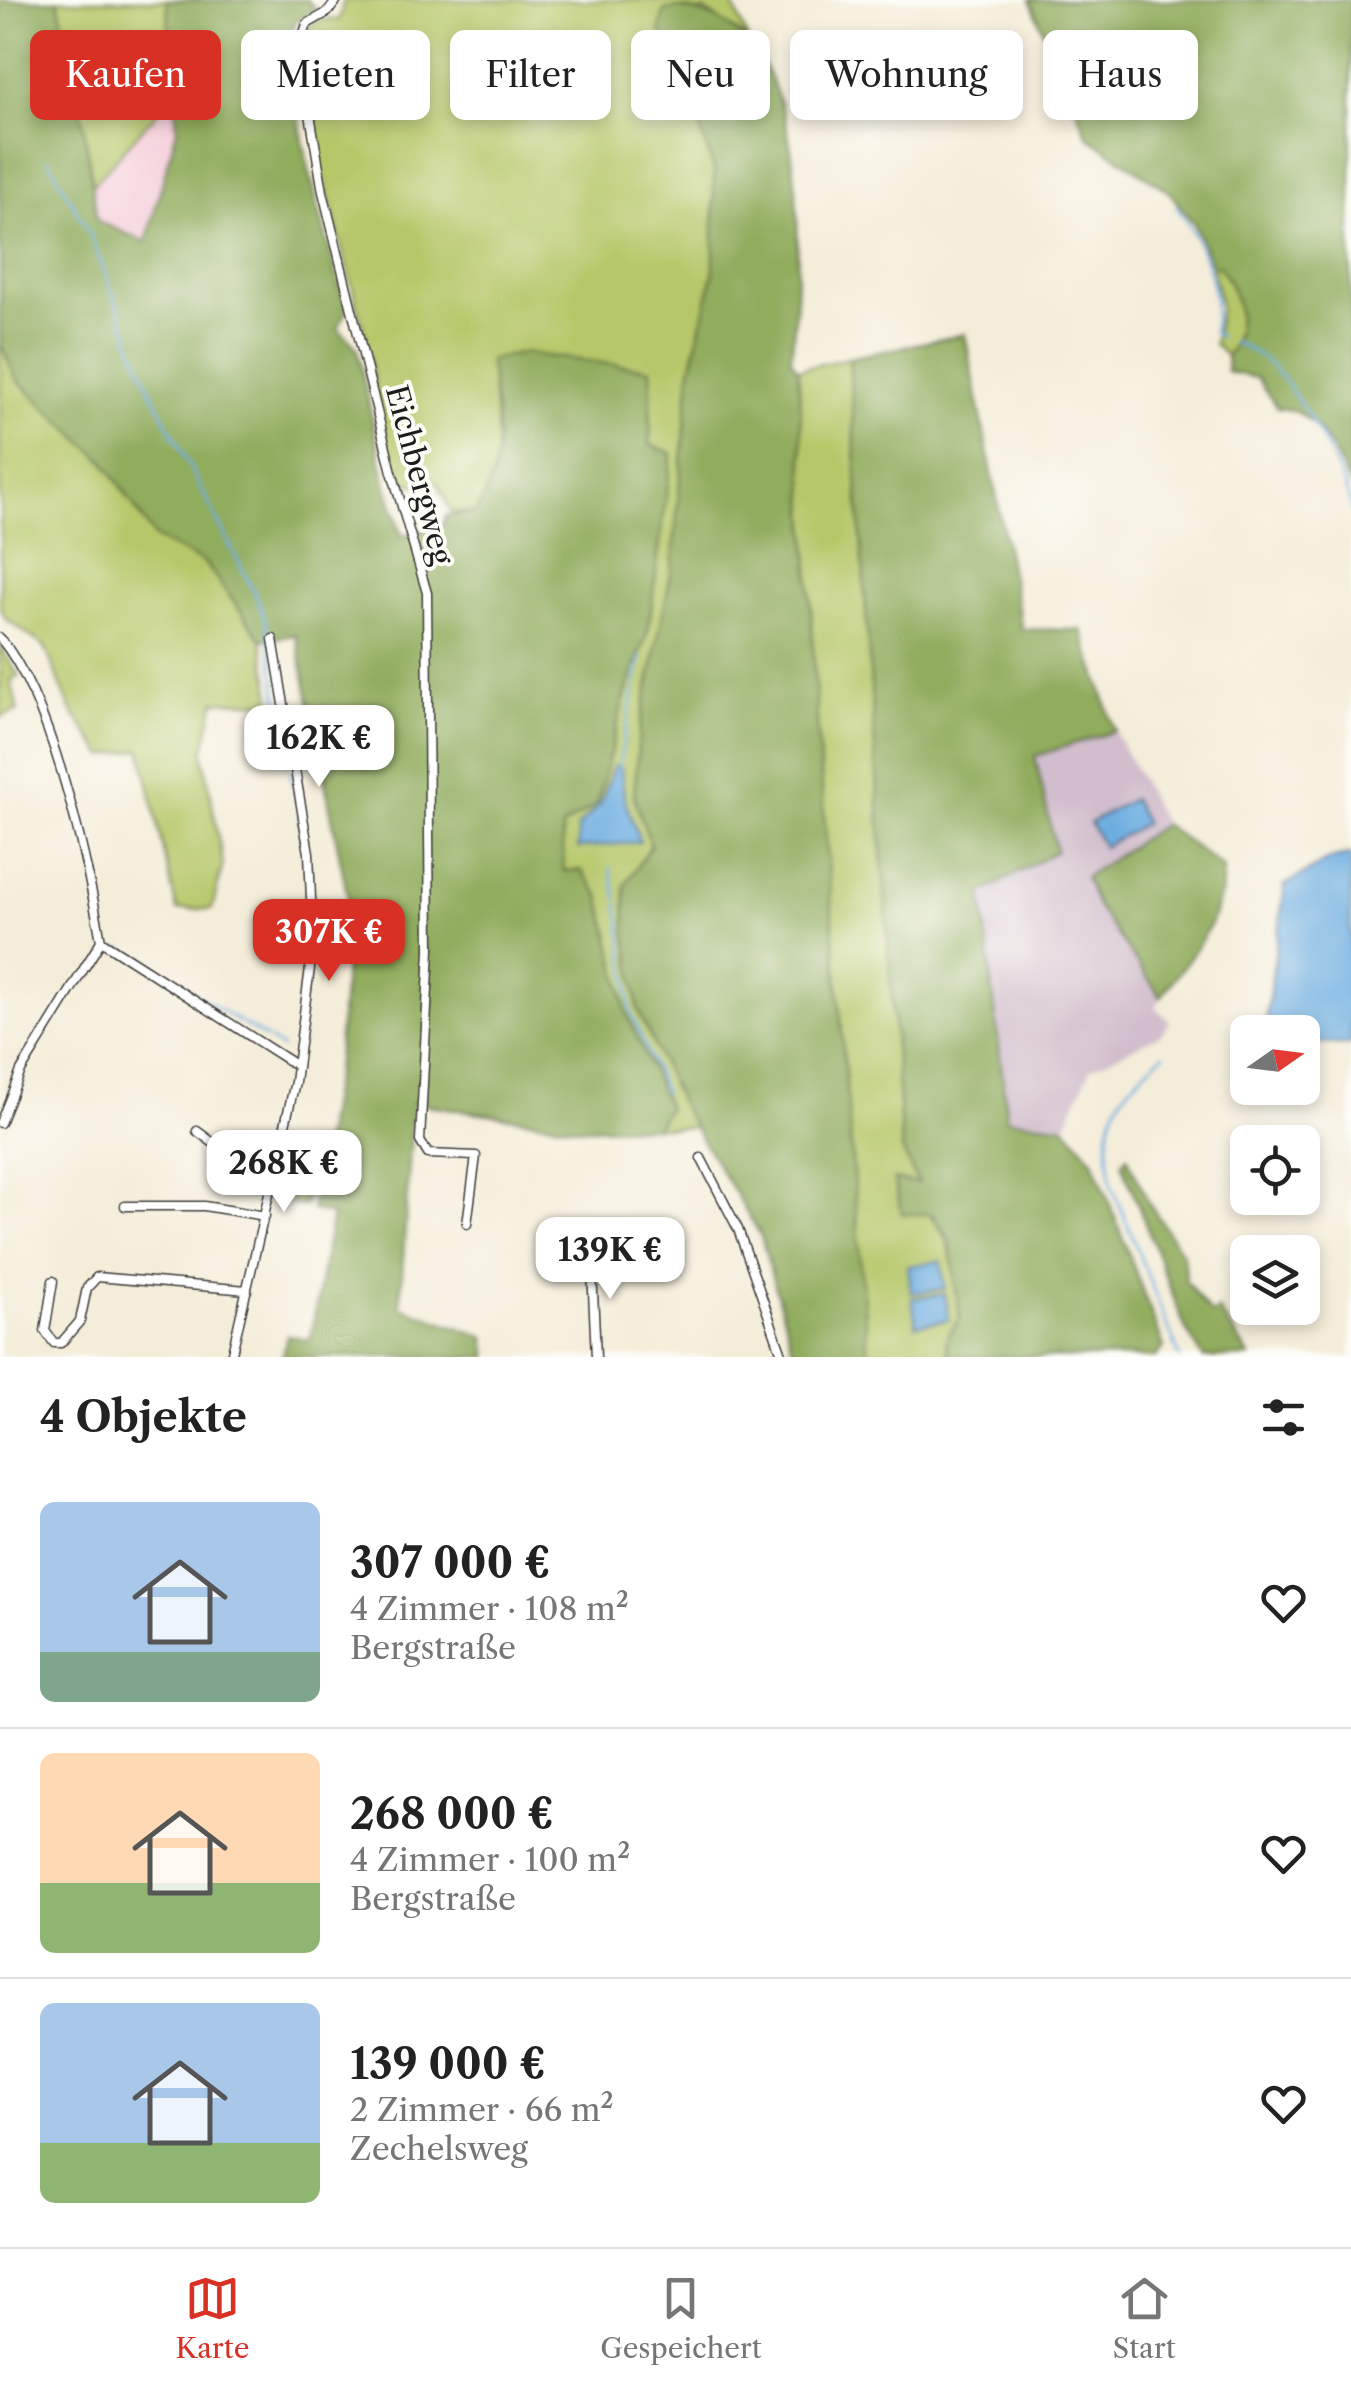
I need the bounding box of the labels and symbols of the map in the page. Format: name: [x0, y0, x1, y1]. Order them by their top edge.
street label: Eichbergweg: [378, 381, 461, 569]
pin: 162K €: [238, 705, 400, 790]
pin: 307K €: [248, 899, 410, 984]
north arrow: [1230, 1015, 1320, 1105]
pin: 268K €: [203, 1130, 365, 1215]
pin: 139K €: [529, 1217, 691, 1302]

